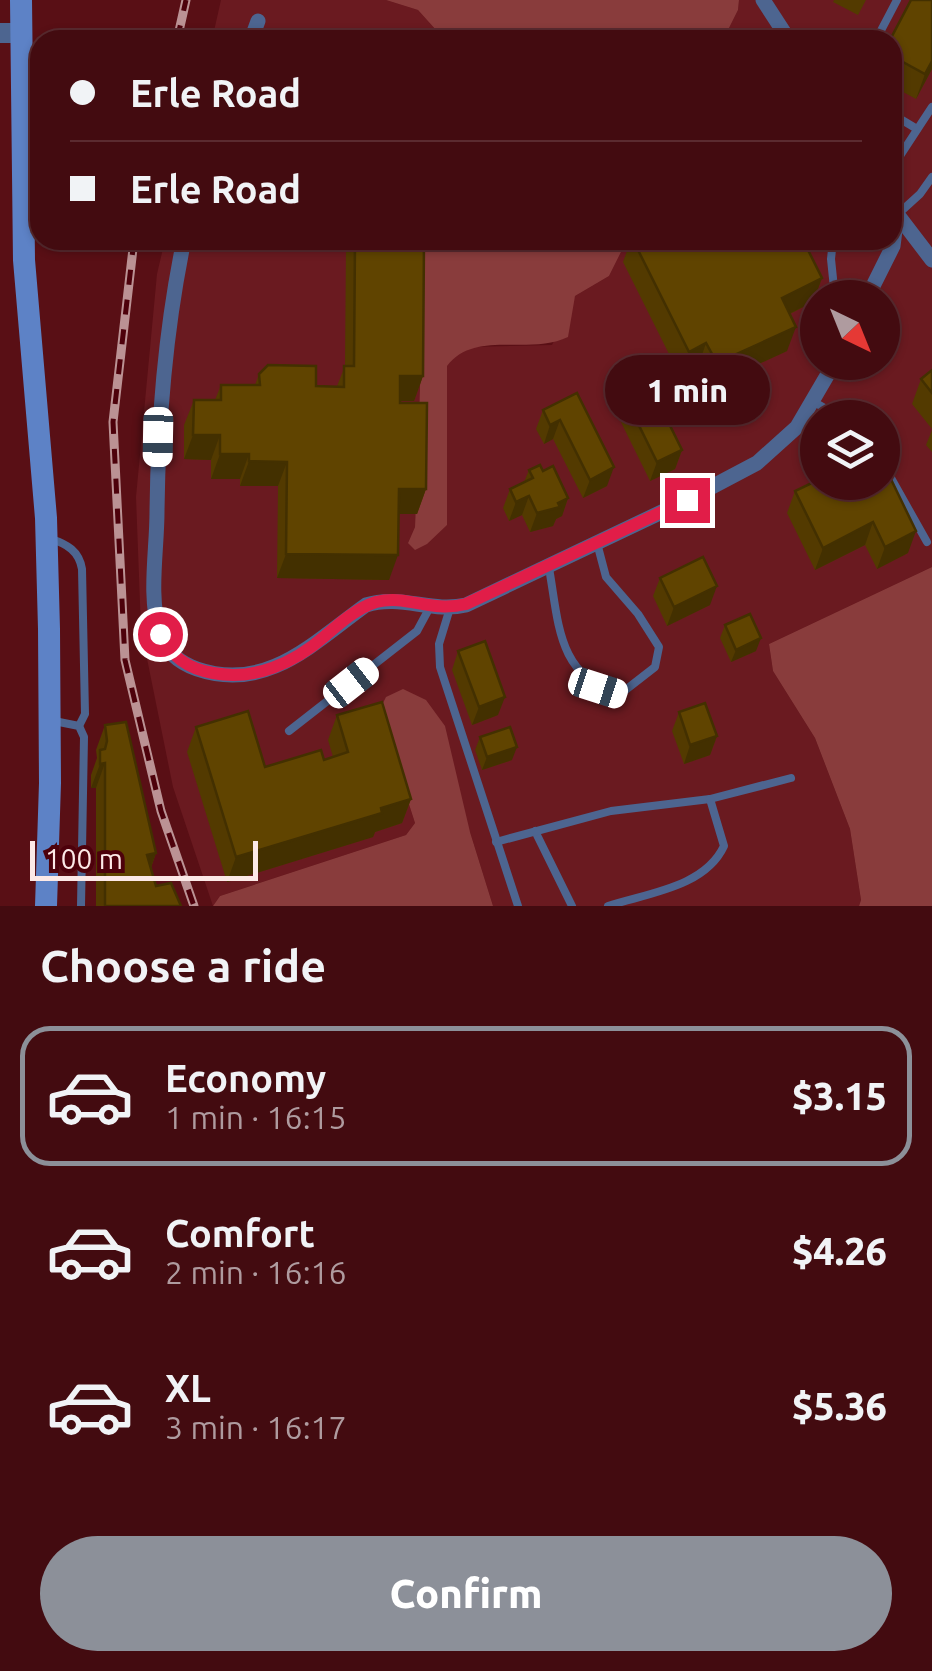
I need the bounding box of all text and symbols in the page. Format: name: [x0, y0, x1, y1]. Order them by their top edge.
text: Erle Road: [130, 72, 301, 114]
text: Erle Road: [130, 168, 301, 210]
north arrow: [800, 280, 900, 380]
map controls: [800, 280, 900, 500]
callout: 1 min: [604, 355, 770, 425]
text: 1 min: [647, 372, 728, 408]
button: layers: [800, 400, 900, 500]
car: [142, 407, 174, 467]
route end: [665, 478, 710, 523]
route start: [138, 612, 183, 657]
car: [318, 653, 384, 713]
car: [565, 664, 631, 712]
scale bar: [30, 836, 258, 880]
text: 100 m: [45, 843, 123, 874]
text: Choose a ride: [40, 940, 326, 991]
icon: car: [45, 1051, 135, 1141]
text: Economy: [165, 1057, 326, 1099]
text: $3.15: [792, 1075, 887, 1117]
text: 1 min · 16:15: [165, 1099, 347, 1135]
icon: car: [45, 1206, 135, 1296]
text: Comfort: [165, 1212, 315, 1254]
text: $4.26: [792, 1230, 887, 1272]
text: 2 min · 16:16: [165, 1254, 347, 1290]
icon: car: [45, 1361, 135, 1451]
text: XL: [165, 1367, 211, 1409]
text: $5.36: [792, 1385, 887, 1427]
text: 3 min · 16:17: [165, 1409, 347, 1445]
button: Confirm: [40, 1536, 892, 1651]

